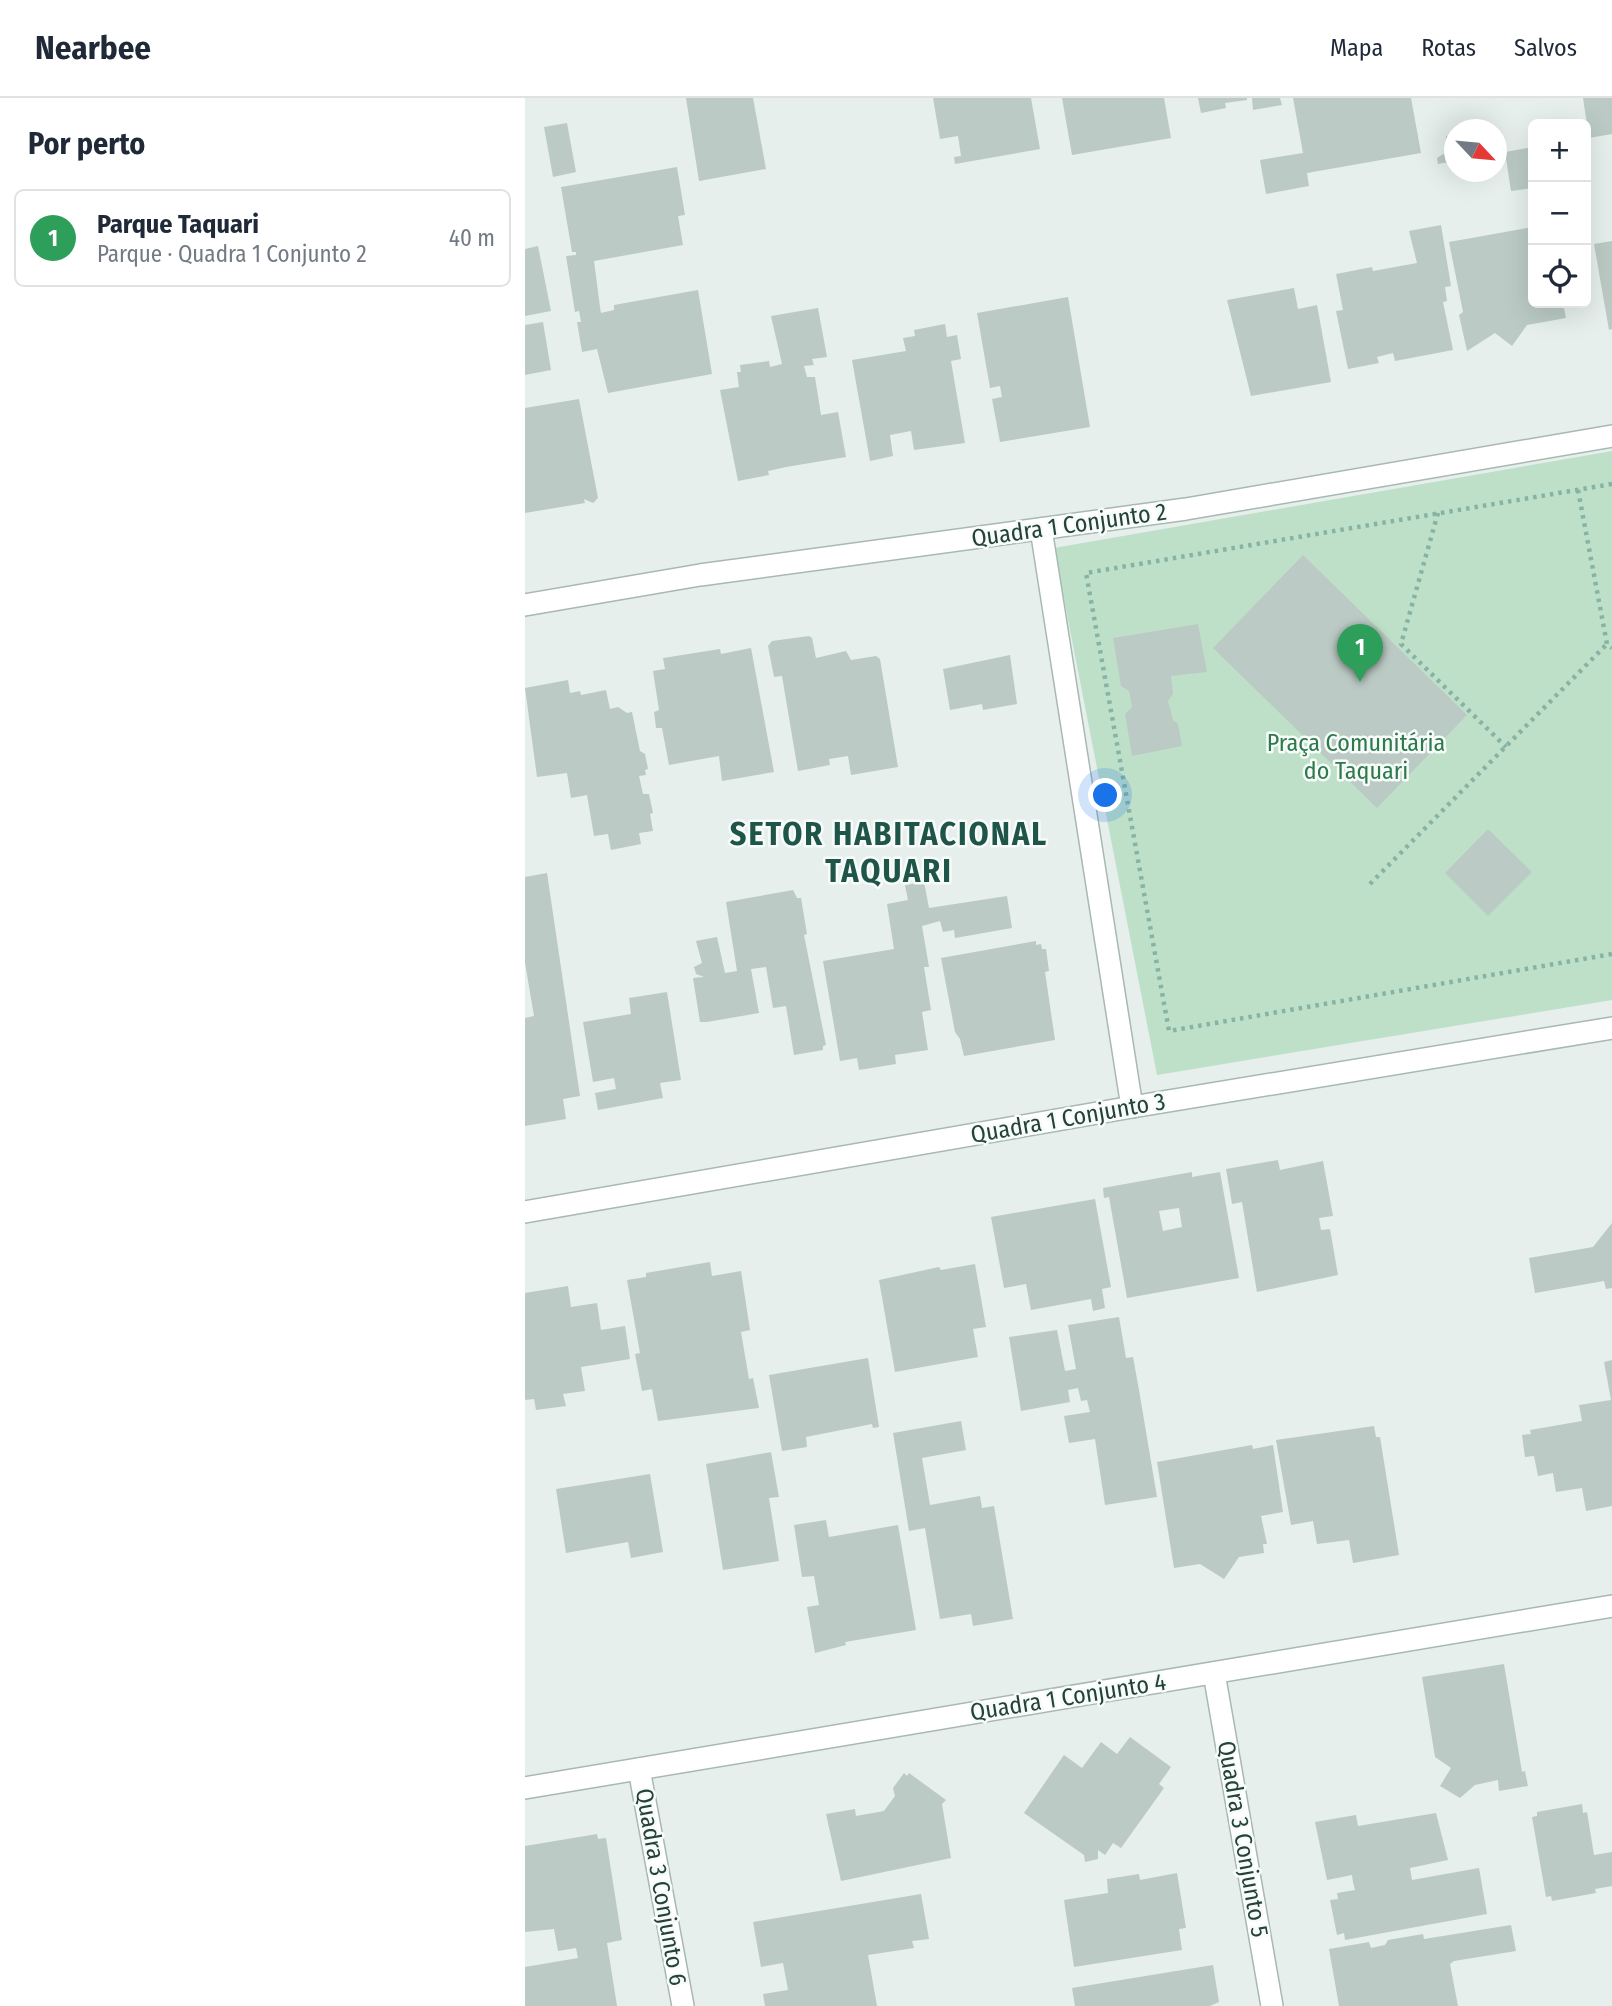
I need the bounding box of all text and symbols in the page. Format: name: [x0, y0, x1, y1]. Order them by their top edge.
text: Nearbee: [35, 28, 151, 68]
text: Mapa: [1330, 34, 1383, 62]
text: Rotas: [1421, 34, 1476, 62]
text: Salvos: [1514, 34, 1577, 62]
north arrow: [1444, 119, 1507, 182]
map controls: [1528, 119, 1591, 308]
button: +: [1528, 119, 1591, 182]
text: Por perto: [28, 126, 145, 162]
button: −: [1528, 182, 1591, 245]
text: Parque Taquari: [97, 209, 259, 240]
text: 1: [48, 224, 58, 252]
text: 40 m: [449, 224, 495, 252]
text: Parque · Quadra 1 Conjunto 2: [97, 240, 367, 268]
button: locate: [1528, 245, 1591, 308]
street label: Quadra 1 Conjunto 2: [970, 497, 1168, 553]
pin: 1: [1337, 624, 1383, 682]
park label: Praça Comunitária do Taquari: [1267, 729, 1445, 785]
your location: [1088, 778, 1122, 812]
district label: SETOR HABITACIONAL TAQUARI: [730, 815, 1048, 890]
street label: Quadra 1 Conjunto 3: [969, 1087, 1167, 1149]
street label: Quadra 1 Conjunto 4: [968, 1668, 1168, 1726]
street label: Quadra 3 Conjunto 5: [1212, 1739, 1274, 1939]
street label: Quadra 3 Conjunto 6: [630, 1786, 692, 1988]

